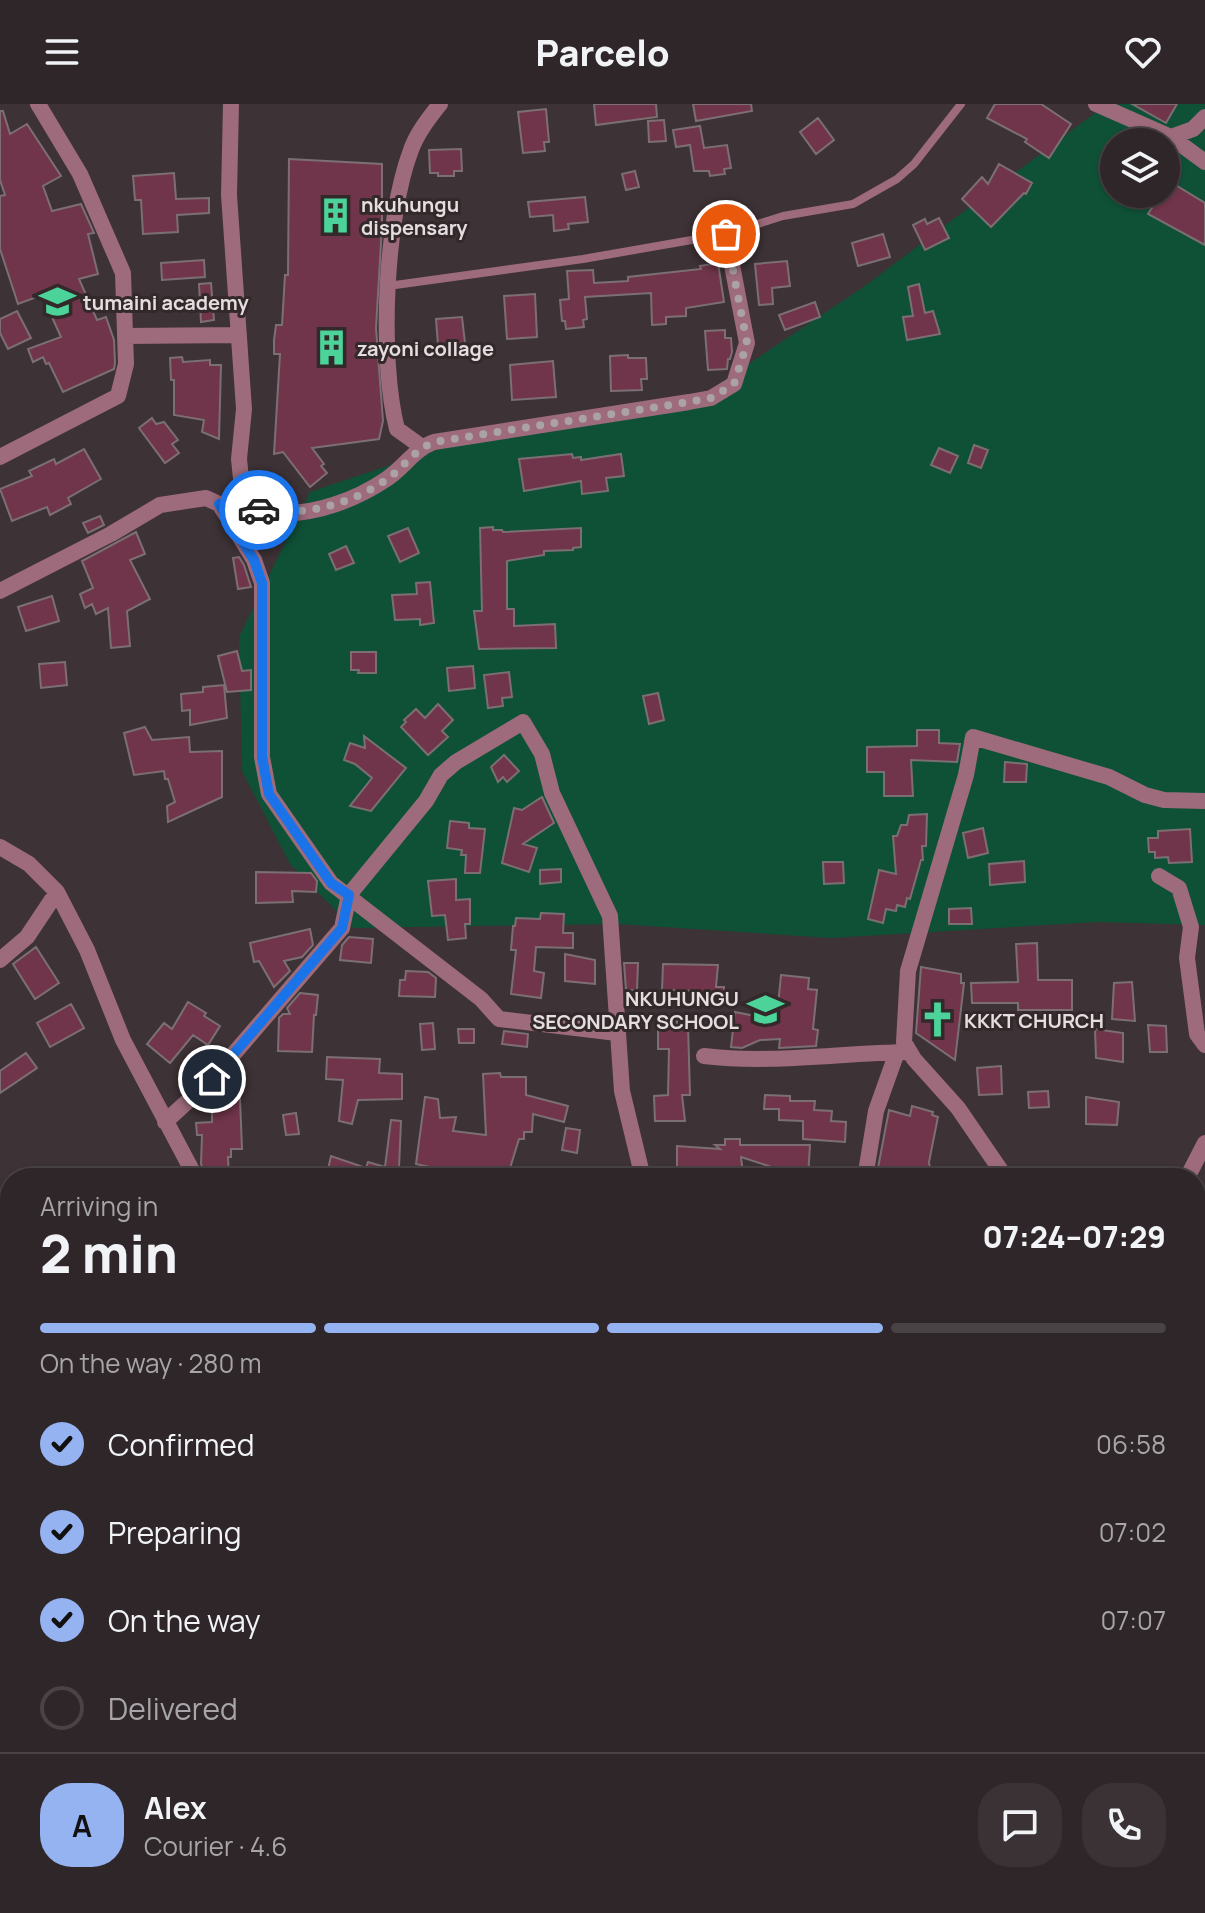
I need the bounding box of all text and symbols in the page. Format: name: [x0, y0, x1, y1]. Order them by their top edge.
text: Parcelo: [535, 28, 670, 77]
icon: menu: [40, 30, 84, 74]
icon: heart: [1121, 30, 1165, 74]
map controls: [1100, 128, 1180, 208]
button: layers: [1100, 128, 1180, 208]
place label: nkuhungu dispensary: [361, 191, 468, 241]
building icon: nkuhungu dispensary: [316, 196, 354, 234]
pin: [692, 200, 760, 268]
icon: bag: [704, 212, 748, 256]
school or university icon: tumaini academy: [38, 283, 76, 321]
place label: tumaini academy: [83, 289, 249, 316]
building icon: zayoni collage: [312, 329, 350, 367]
place label: zayoni collage: [357, 335, 494, 362]
courier: [219, 470, 299, 550]
icon: car: [237, 488, 281, 532]
place label: NKUHUNGU SECONDARY SCHOOL: [532, 985, 739, 1035]
school or university icon: NKUHUNGU SECONDARY SCHOOL: [746, 990, 784, 1028]
church icon: KKKT CHURCH: [919, 1001, 957, 1039]
place label: KKKT CHURCH: [964, 1007, 1104, 1034]
pin: [178, 1045, 246, 1113]
icon: home: [190, 1057, 234, 1101]
text: Arriving in: [40, 1188, 158, 1224]
text: 07:24–07:29: [983, 1216, 1166, 1257]
text: 2 min: [40, 1218, 178, 1289]
text: On the way · 280 m: [40, 1345, 262, 1381]
icon: check: [40, 1422, 84, 1466]
text: Confirmed: [108, 1424, 255, 1465]
text: 06:58: [1096, 1426, 1166, 1462]
icon: check: [40, 1510, 84, 1554]
text: Preparing: [108, 1512, 242, 1553]
text: 07:02: [1099, 1514, 1166, 1550]
icon: check: [40, 1598, 84, 1642]
text: On the way: [108, 1600, 261, 1641]
text: 07:07: [1100, 1602, 1166, 1638]
text: Delivered: [108, 1688, 238, 1729]
button: chat: [978, 1783, 1062, 1867]
button: phone: [1082, 1783, 1166, 1867]
text: Alex: [144, 1787, 207, 1828]
text: A: [72, 1805, 92, 1846]
text: Courier · 4.6: [144, 1828, 287, 1864]

